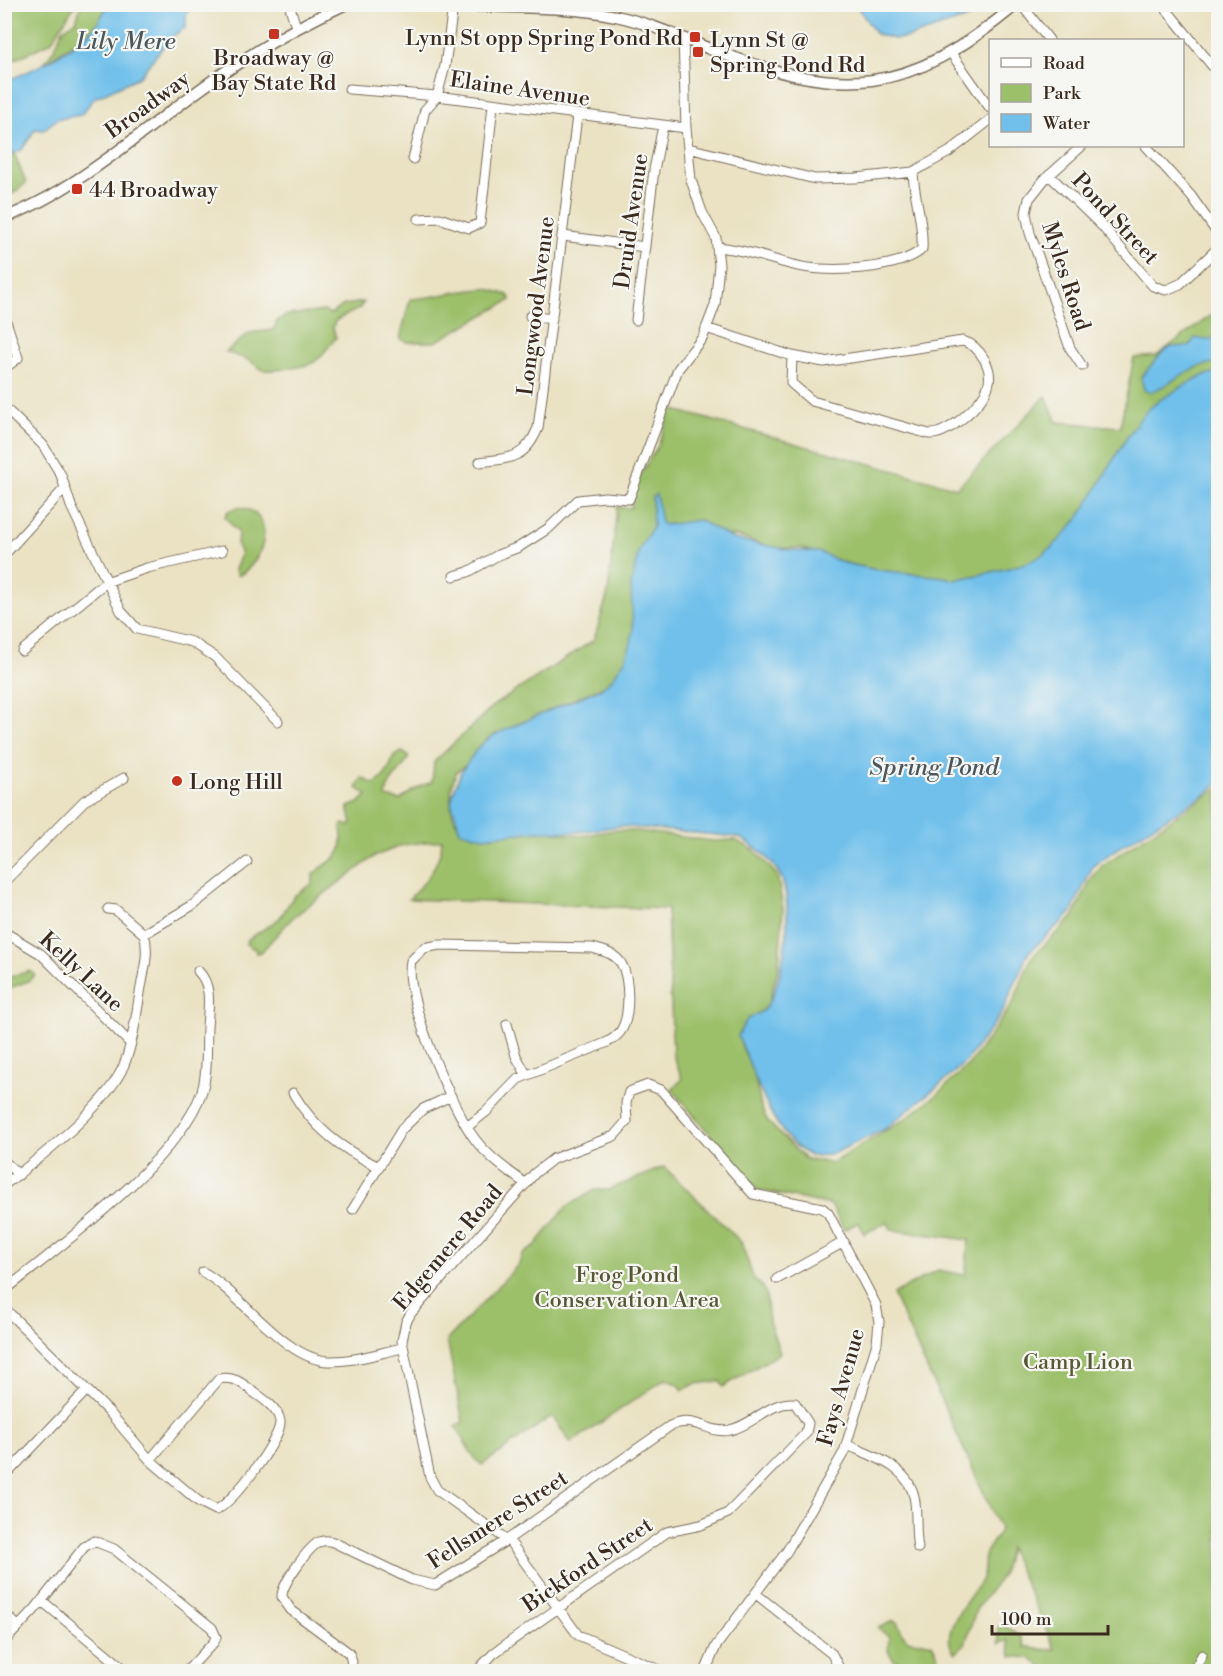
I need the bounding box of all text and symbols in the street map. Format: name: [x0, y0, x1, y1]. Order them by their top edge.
place label: Lynn St opp Spring Pond Rd: [405, 25, 683, 52]
water label: Lily Mere: [75, 27, 176, 57]
marker: Broadway @ Bay State Rd: [267, 27, 281, 41]
place label: Lynn St @ Spring Pond Rd: [710, 27, 866, 79]
marker: Lynn St opp Spring Pond Rd: [688, 30, 702, 44]
legend: [989, 39, 1184, 147]
place label: Broadway @ Bay State Rd: [211, 45, 337, 97]
marker: Lynn St @ Spring Pond Rd: [691, 45, 705, 59]
text: Road: [1043, 52, 1086, 75]
street label: Broadway: [100, 65, 196, 145]
street label: Elaine Avenue: [448, 66, 592, 113]
text: Park: [1043, 82, 1082, 105]
text: Water: [1042, 112, 1091, 135]
street label: Druid Avenue: [609, 152, 654, 291]
street label: Pond Street: [1066, 167, 1164, 271]
place label: 44 Broadway: [89, 177, 218, 204]
marker: 44 Broadway: [70, 182, 84, 196]
street label: Longwood Avenue: [512, 215, 561, 397]
street label: Myles Road: [1035, 219, 1096, 335]
water label: Spring Pond: [869, 753, 1000, 783]
place label: Long Hill: [189, 769, 283, 796]
marker: Long Hill: [170, 774, 184, 788]
street label: Kelly Lane: [33, 926, 129, 1018]
street label: Edgemere Road: [388, 1179, 509, 1317]
park label: Frog Pond Conservation Area: [534, 1262, 721, 1314]
street label: Fays Avenue: [812, 1325, 871, 1449]
park label: Camp Lion: [1023, 1349, 1133, 1376]
street label: Fellsmere Street: [423, 1465, 573, 1576]
street label: Bickford Street: [517, 1512, 658, 1619]
scale bar: [992, 1598, 1108, 1636]
text: 100 m: [1001, 1608, 1052, 1631]

